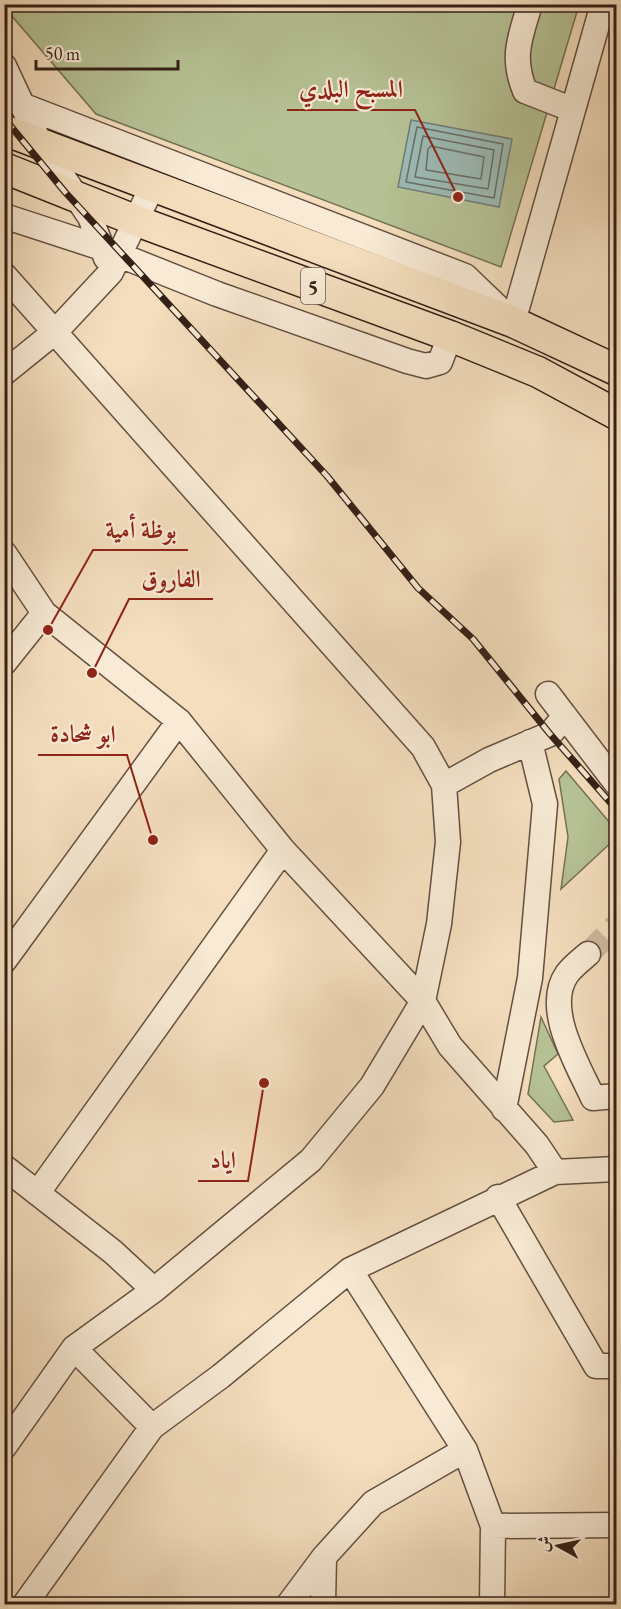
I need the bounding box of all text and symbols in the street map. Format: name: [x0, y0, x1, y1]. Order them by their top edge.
scale bar: [36, 33, 178, 71]
text: 50 m: [45, 42, 80, 65]
callout: المسبح البلدي: [287, 68, 415, 110]
text: المسبح البلدي: [299, 73, 403, 111]
road number: 5: [301, 268, 325, 304]
callout: بوظة أمية: [93, 508, 188, 550]
text: بوظة أمية: [105, 513, 177, 545]
callout: الفاروق: [129, 557, 213, 599]
text: الفاروق: [141, 563, 201, 594]
callout: ابو شحادة: [38, 713, 127, 755]
text: ابو شحادة: [50, 718, 116, 749]
callout: اياد: [198, 1139, 248, 1181]
text: اياد: [210, 1144, 236, 1175]
north arrow: [528, 1516, 588, 1576]
text: ش: [532, 1535, 555, 1553]

